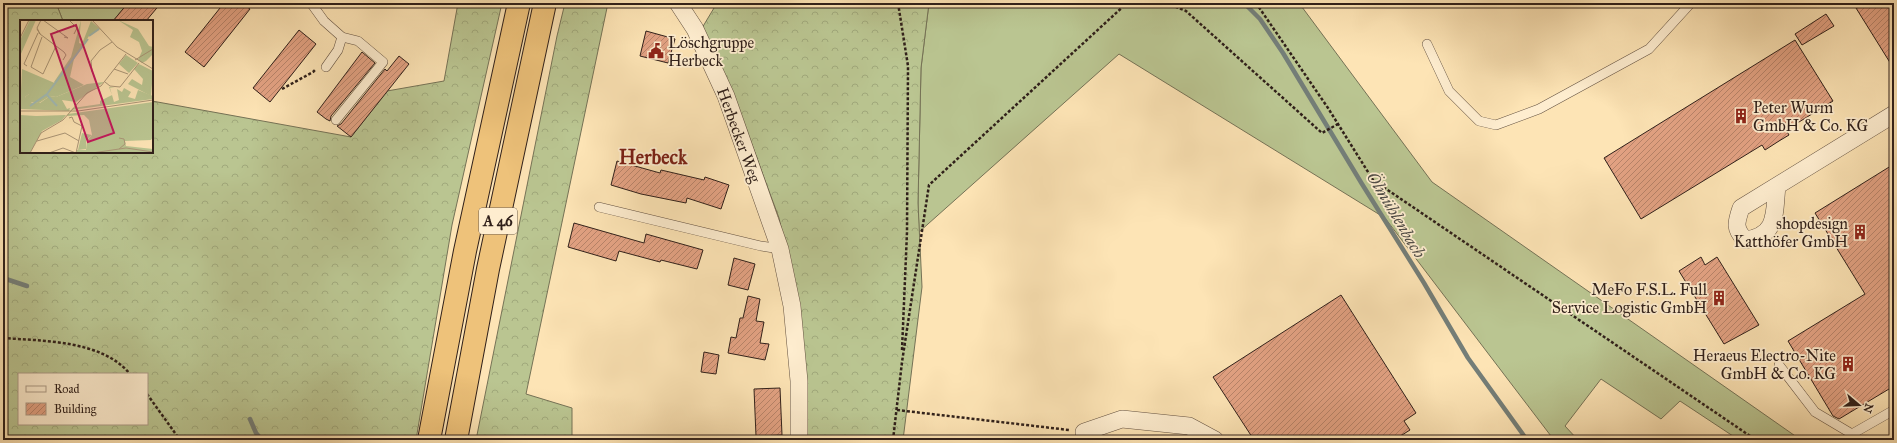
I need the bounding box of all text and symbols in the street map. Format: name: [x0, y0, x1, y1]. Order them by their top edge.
inset map: [20, 20, 153, 153]
place label: Löschgruppe Herbeck: [668, 33, 755, 70]
public building icon: Löschgruppe Herbeck: [647, 42, 665, 60]
street label: Herbecker Weg: [712, 85, 765, 186]
place label: Peter Wurm GmbH & Co. KG: [1753, 98, 1869, 135]
building icon: Peter Wurm GmbH & Co. KG: [1732, 107, 1750, 125]
district label: Herbeck: [619, 145, 688, 169]
water label: Ölmühlenbach: [1362, 168, 1430, 262]
road number: A 46: [479, 208, 517, 234]
place label: shopdesign Katthöfer GmbH: [1734, 214, 1848, 251]
building icon: shopdesign Katthöfer GmbH: [1851, 223, 1869, 241]
place label: MeFo F.S.L. Full Service Logistic GmbH: [1552, 280, 1708, 318]
building icon: MeFo F.S.L. Full Service Logistic GmbH: [1710, 289, 1728, 307]
place label: Heraeus Electro-Nite GmbH & Co. KG: [1693, 346, 1836, 383]
building icon: Heraeus Electro-Nite GmbH & Co. KG: [1839, 355, 1857, 373]
legend: [18, 373, 148, 425]
text: Road: [54, 382, 80, 396]
north arrow: [1839, 385, 1879, 425]
text: Building: [54, 402, 97, 417]
text: N: [1860, 402, 1876, 415]

